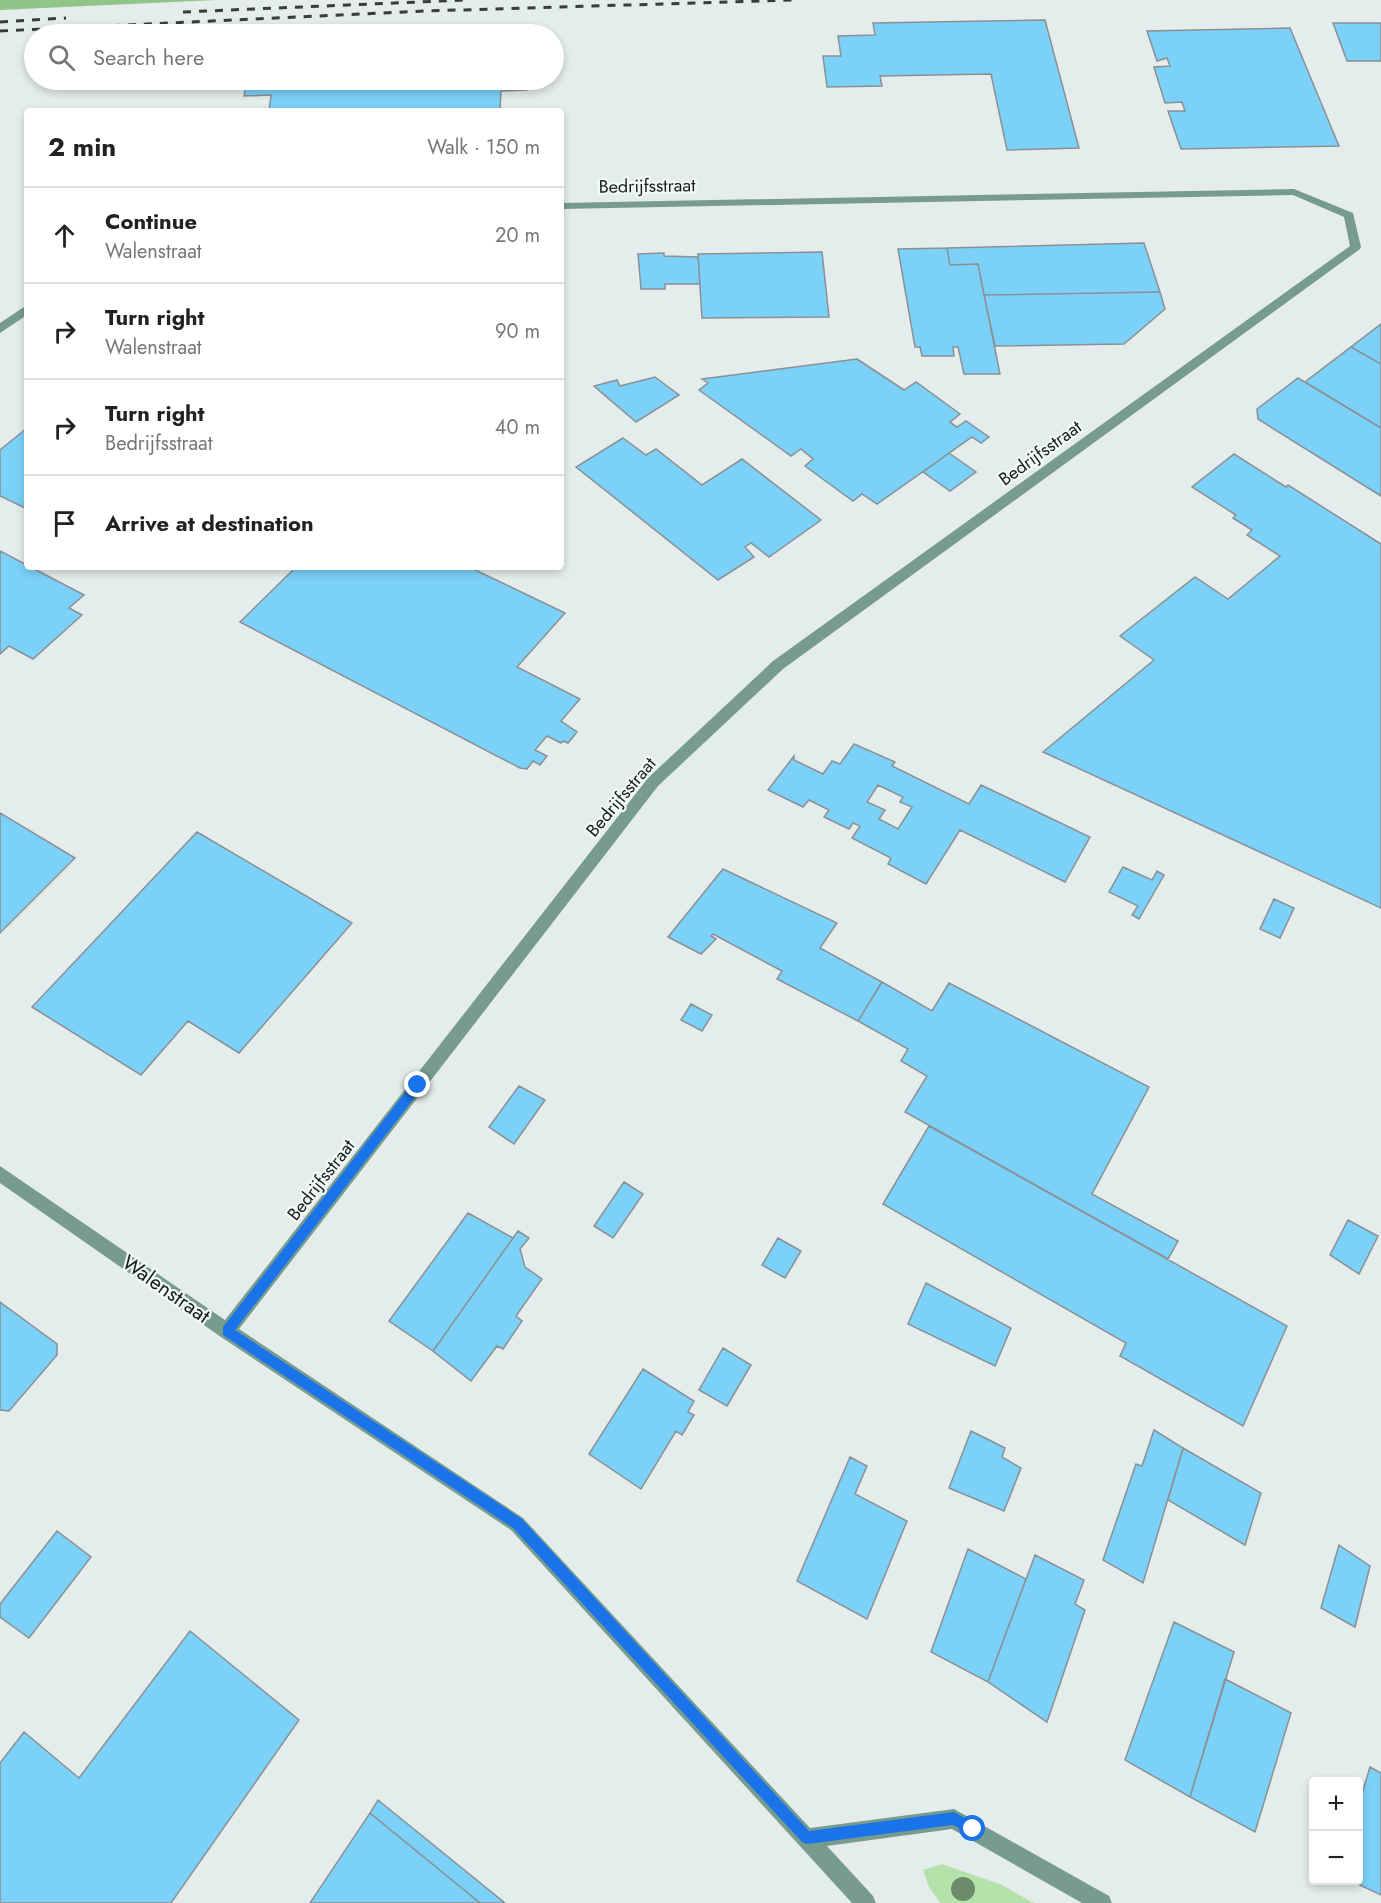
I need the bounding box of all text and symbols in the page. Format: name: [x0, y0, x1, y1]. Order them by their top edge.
search box: [24, 24, 564, 90]
icon: search: [45, 41, 78, 74]
text: Search here: [93, 41, 204, 73]
text: 2 min: [48, 128, 116, 166]
text: Walk · 150 m: [427, 133, 540, 162]
street label: Bedrijfsstraat: [598, 172, 696, 200]
text: Continue: [105, 205, 197, 237]
icon: ahead: [48, 219, 81, 252]
text: 20 m: [495, 221, 540, 250]
text: Walenstraat: [105, 237, 202, 266]
text: Turn right: [105, 301, 205, 333]
icon: right: [48, 315, 81, 348]
text: 90 m: [495, 317, 540, 346]
text: Walenstraat: [105, 333, 202, 362]
text: Turn right: [105, 397, 205, 429]
icon: right: [48, 411, 81, 444]
text: 40 m: [495, 413, 540, 442]
street label: Bedrijfsstraat: [993, 414, 1087, 492]
text: Bedrijfsstraat: [105, 429, 212, 458]
icon: arrive: [48, 507, 81, 540]
text: Arrive at destination: [105, 507, 314, 539]
street label: Bedrijfsstraat: [580, 751, 662, 842]
route end: [404, 1071, 430, 1097]
street label: Bedrijfsstraat: [281, 1133, 361, 1226]
street label: Walenstraat: [116, 1248, 216, 1330]
map controls: [1309, 1777, 1363, 1885]
button: +: [1309, 1777, 1363, 1831]
route start: [959, 1815, 985, 1841]
button: −: [1309, 1831, 1363, 1885]

